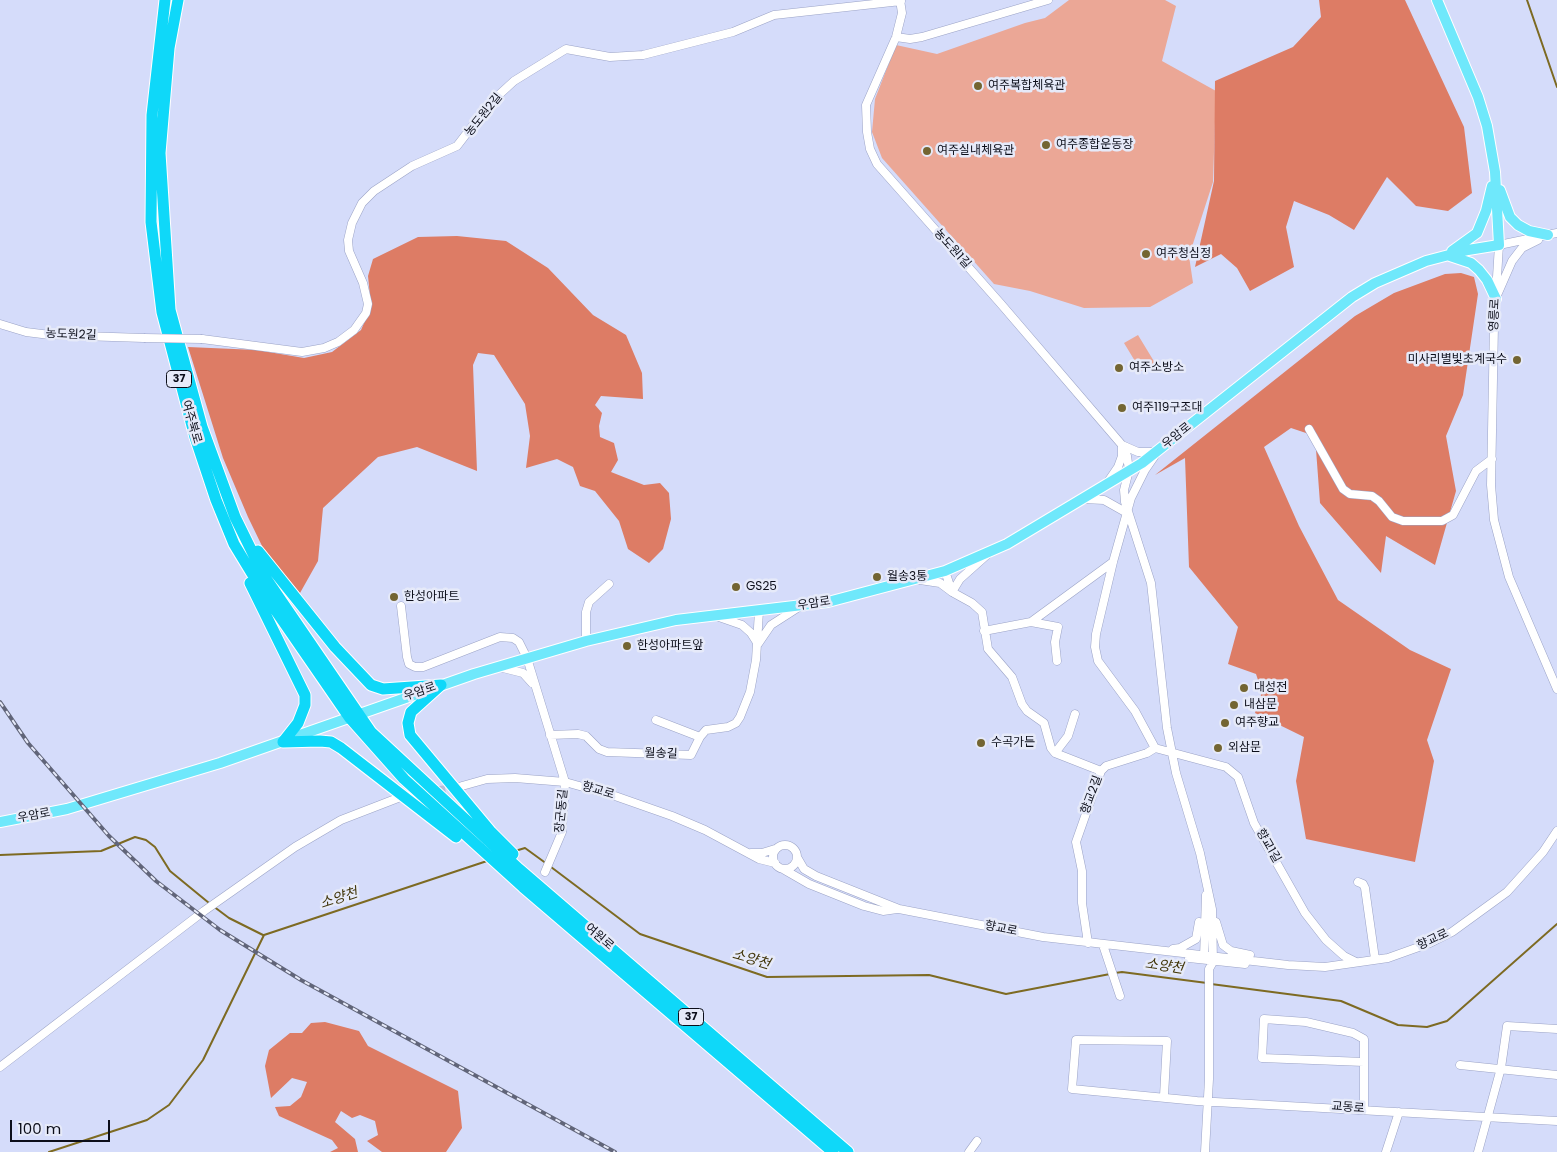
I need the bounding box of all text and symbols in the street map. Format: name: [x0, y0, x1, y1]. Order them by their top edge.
place label: 여주복합체육관: [988, 79, 1065, 93]
marker: 여주복합체육관: [972, 80, 984, 92]
street label: 농도원2길: [462, 91, 506, 139]
place label: 여주종합운동장: [1056, 138, 1133, 152]
marker: 여주종합운동장: [1040, 139, 1052, 151]
place label: 여주실내체육관: [937, 144, 1014, 158]
marker: 여주실내체육관: [921, 145, 933, 157]
street label: 농도원1길: [931, 226, 973, 272]
place label: 여주청심정: [1156, 247, 1211, 261]
marker: 여주청심정: [1140, 248, 1152, 260]
street label: 영릉로: [1487, 298, 1503, 332]
street label: 농도원2길: [45, 327, 97, 343]
place label: 미사리별빛초계국수: [1408, 353, 1507, 367]
marker: 미사리별빛초계국수: [1511, 354, 1523, 366]
place label: 여주소방소: [1129, 361, 1184, 375]
marker: 여주소방소: [1113, 362, 1125, 374]
road number: 37: [166, 370, 192, 388]
street label: 여주북로: [178, 399, 204, 445]
place label: 여주119구조대: [1132, 401, 1202, 415]
marker: 여주119구조대: [1116, 402, 1128, 414]
street label: 우암로: [1160, 420, 1194, 452]
place label: 월송3통: [887, 570, 927, 584]
marker: 월송3통: [871, 571, 883, 583]
place label: GS25: [746, 580, 777, 594]
marker: GS25: [730, 581, 742, 593]
place label: 한성아파트: [404, 590, 459, 604]
marker: 한성아파트: [388, 591, 400, 603]
street label: 우암로: [797, 594, 831, 614]
place label: 한성아파트앞: [637, 639, 703, 653]
marker: 한성아파트앞: [621, 640, 633, 652]
street label: 우암로: [402, 680, 438, 704]
place label: 대성전: [1254, 681, 1287, 695]
marker: 대성전: [1238, 682, 1250, 694]
place label: 내삼문: [1244, 698, 1277, 712]
marker: 내삼문: [1228, 699, 1240, 711]
place label: 여주향교: [1235, 716, 1279, 730]
marker: 여주향교: [1219, 717, 1231, 729]
place label: 수곡가든: [991, 736, 1035, 750]
marker: 수곡가든: [975, 737, 987, 749]
place label: 외삼문: [1228, 741, 1261, 755]
marker: 외삼문: [1212, 742, 1224, 754]
street label: 월송길: [644, 746, 678, 762]
street label: 향교2길: [1078, 774, 1106, 816]
street label: 향교로: [580, 780, 616, 802]
street label: 장군동길: [553, 788, 571, 834]
street label: 우암로: [16, 806, 52, 826]
street label: 향교1길: [1253, 826, 1283, 866]
water label: 소양천: [318, 885, 360, 913]
street label: 향교로: [983, 919, 1019, 939]
street label: 여원로: [582, 921, 616, 953]
street label: 향교로: [1415, 926, 1451, 954]
water label: 소양천: [730, 947, 772, 973]
water label: 소양천: [1144, 956, 1184, 978]
road number: 37: [678, 1009, 704, 1026]
street label: 교동로: [1331, 1100, 1365, 1116]
scale bar: [12, 1110, 112, 1142]
text: 100 m: [18, 1118, 61, 1139]

